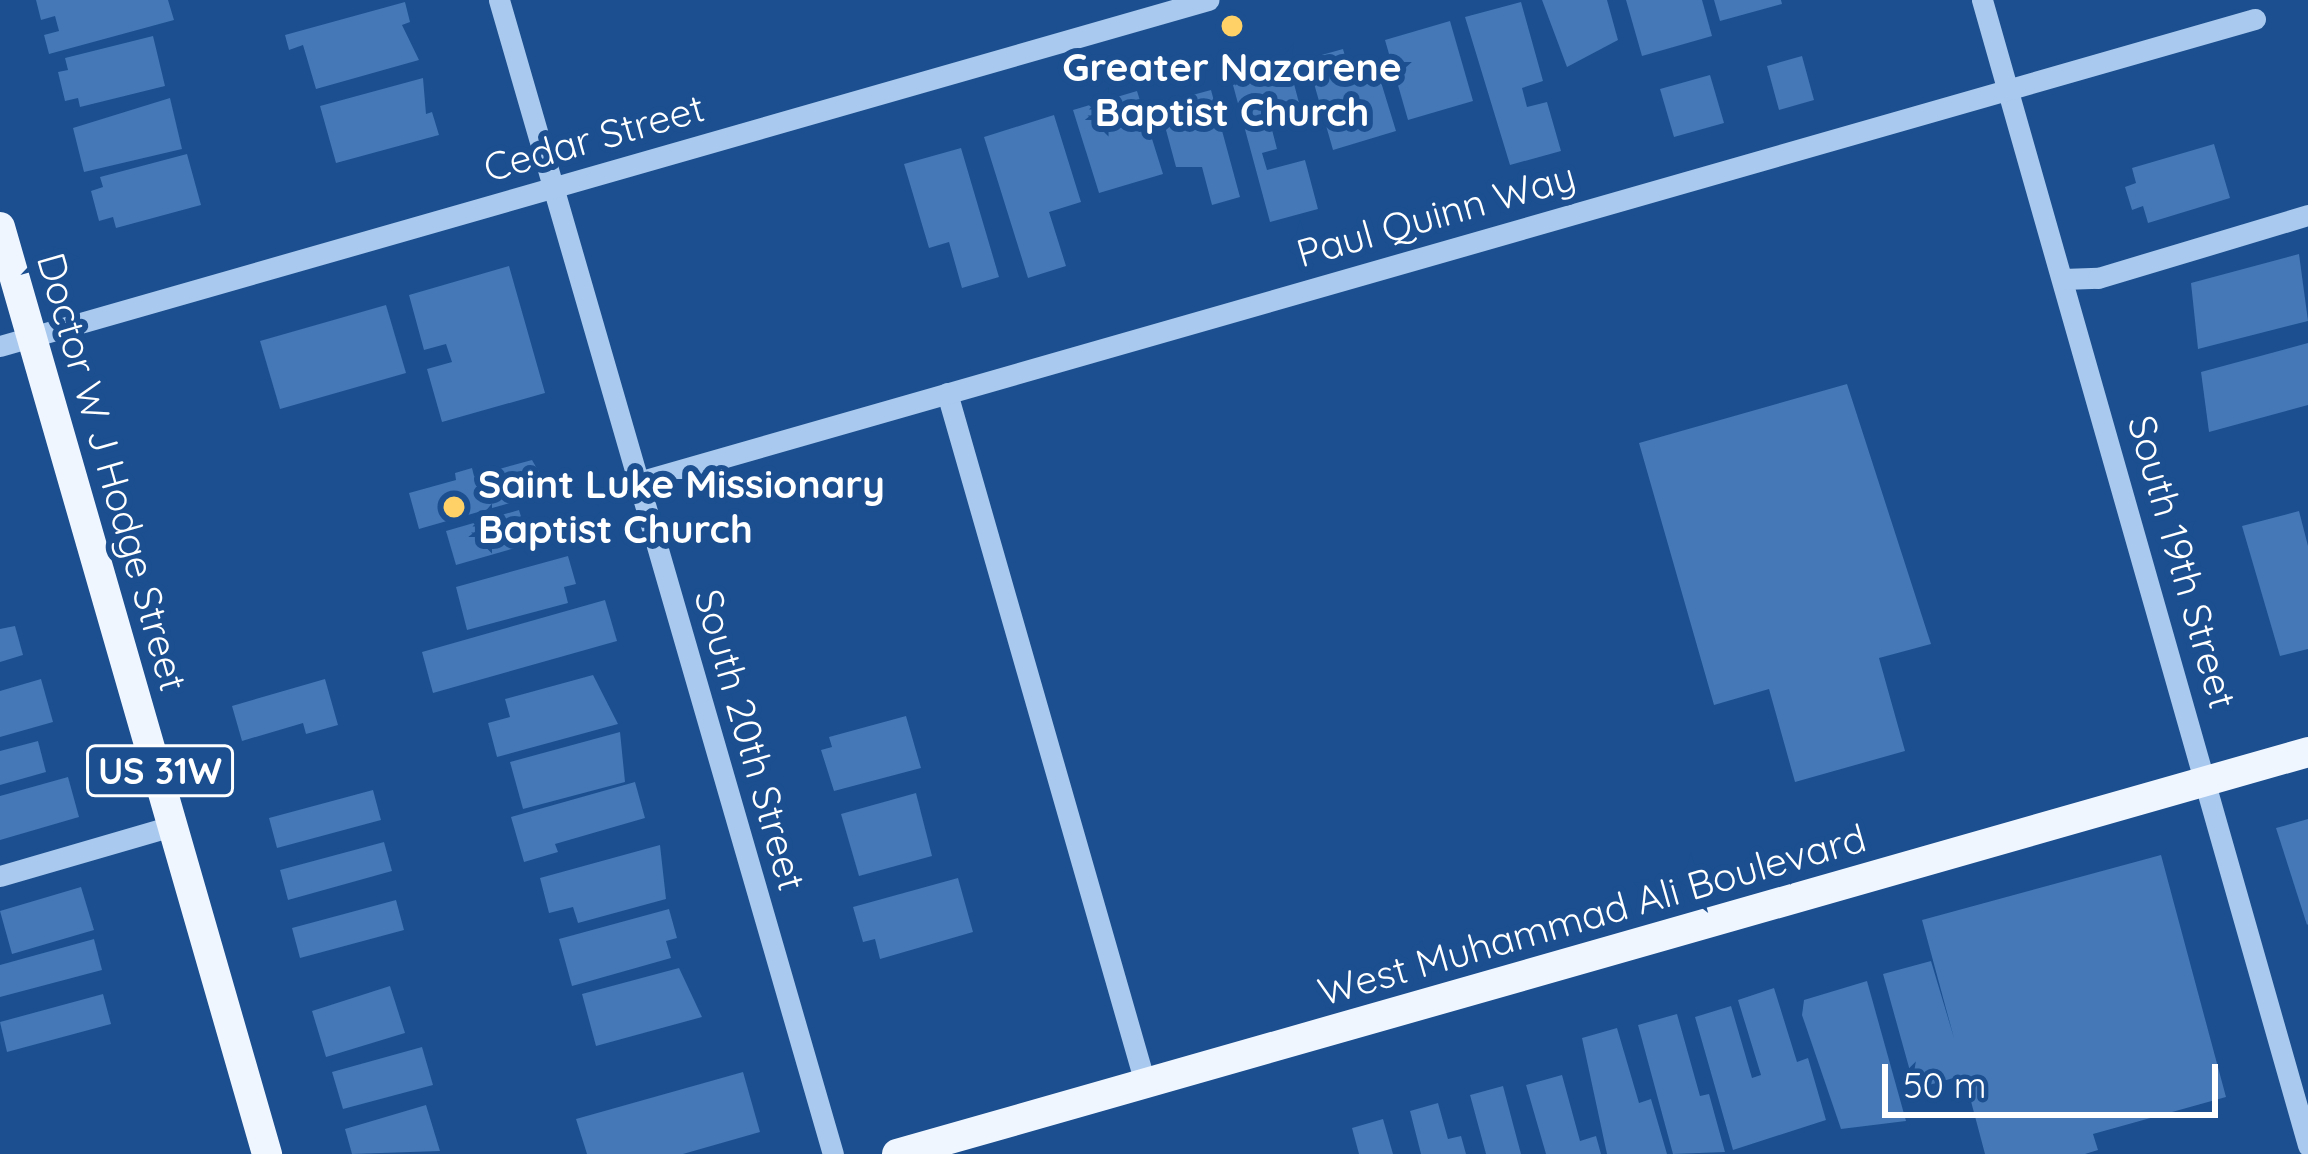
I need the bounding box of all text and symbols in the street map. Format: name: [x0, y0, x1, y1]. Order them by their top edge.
marker: Greater Nazarene Baptist Church: [1219, 13, 1245, 39]
place label: Greater Nazarene Baptist Church: [1062, 45, 1402, 136]
street label: Cedar Street: [478, 84, 710, 192]
street label: Paul Quinn Way: [1291, 153, 1581, 277]
street label: Doctor W J Hodge Street: [27, 247, 197, 697]
street label: South 19th Street: [2118, 410, 2246, 714]
place label: Saint Luke Missionary Baptist Church: [478, 462, 885, 553]
marker: Saint Luke Missionary Baptist Church: [441, 494, 467, 520]
street label: South 20th Street: [685, 584, 815, 896]
road number: US 31W: [85, 741, 235, 801]
street label: West Muhammad Ali Boulevard: [1313, 814, 1871, 1016]
scale bar: [1888, 1040, 2224, 1114]
text: 50 m: [1903, 1062, 1987, 1107]

